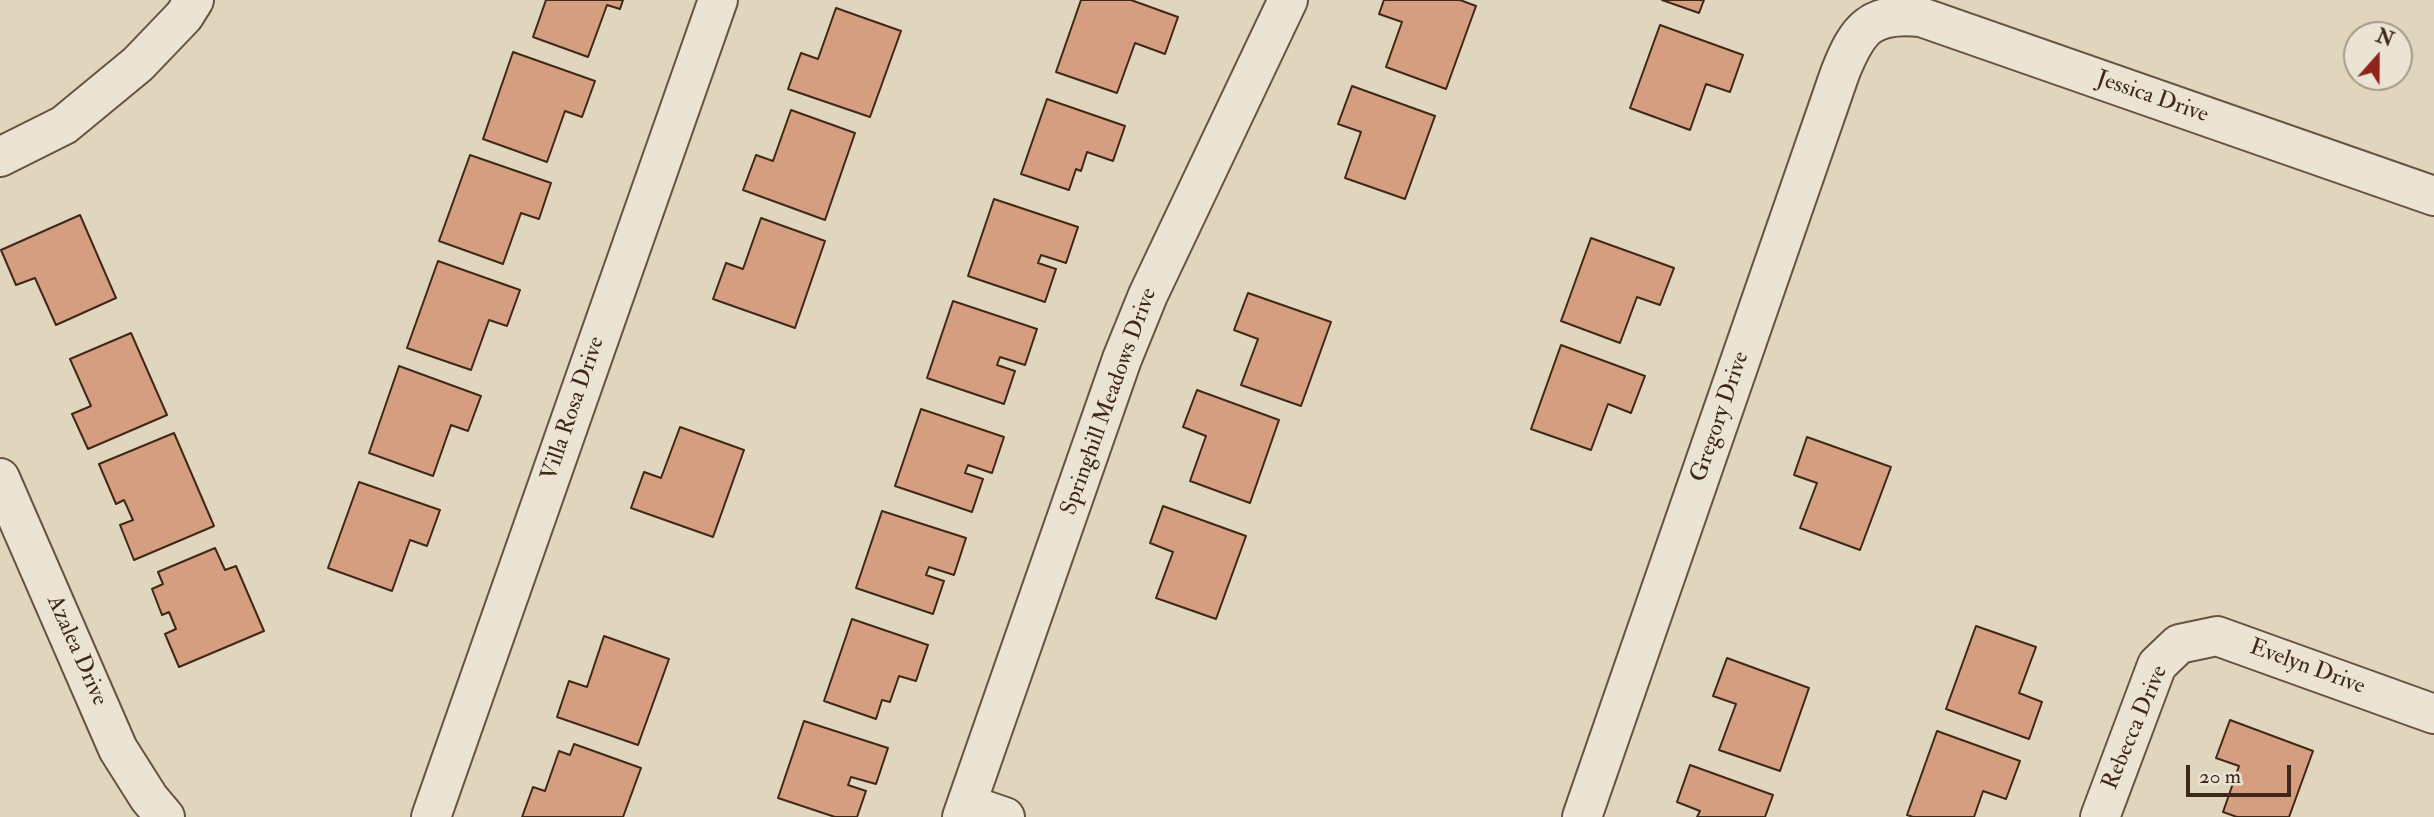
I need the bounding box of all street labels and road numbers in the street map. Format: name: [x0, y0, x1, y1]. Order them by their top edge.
street label: Jessica Drive: [2092, 66, 2212, 130]
street label: Springhill Meadows Drive: [1056, 285, 1164, 519]
street label: Villa Rosa Drive: [536, 333, 612, 485]
street label: Gregory Drive: [1686, 348, 1756, 486]
street label: Azalea Drive: [39, 592, 113, 710]
street label: Evelyn Drive: [2246, 634, 2368, 702]
street label: Rebecca Drive: [2097, 662, 2175, 794]

